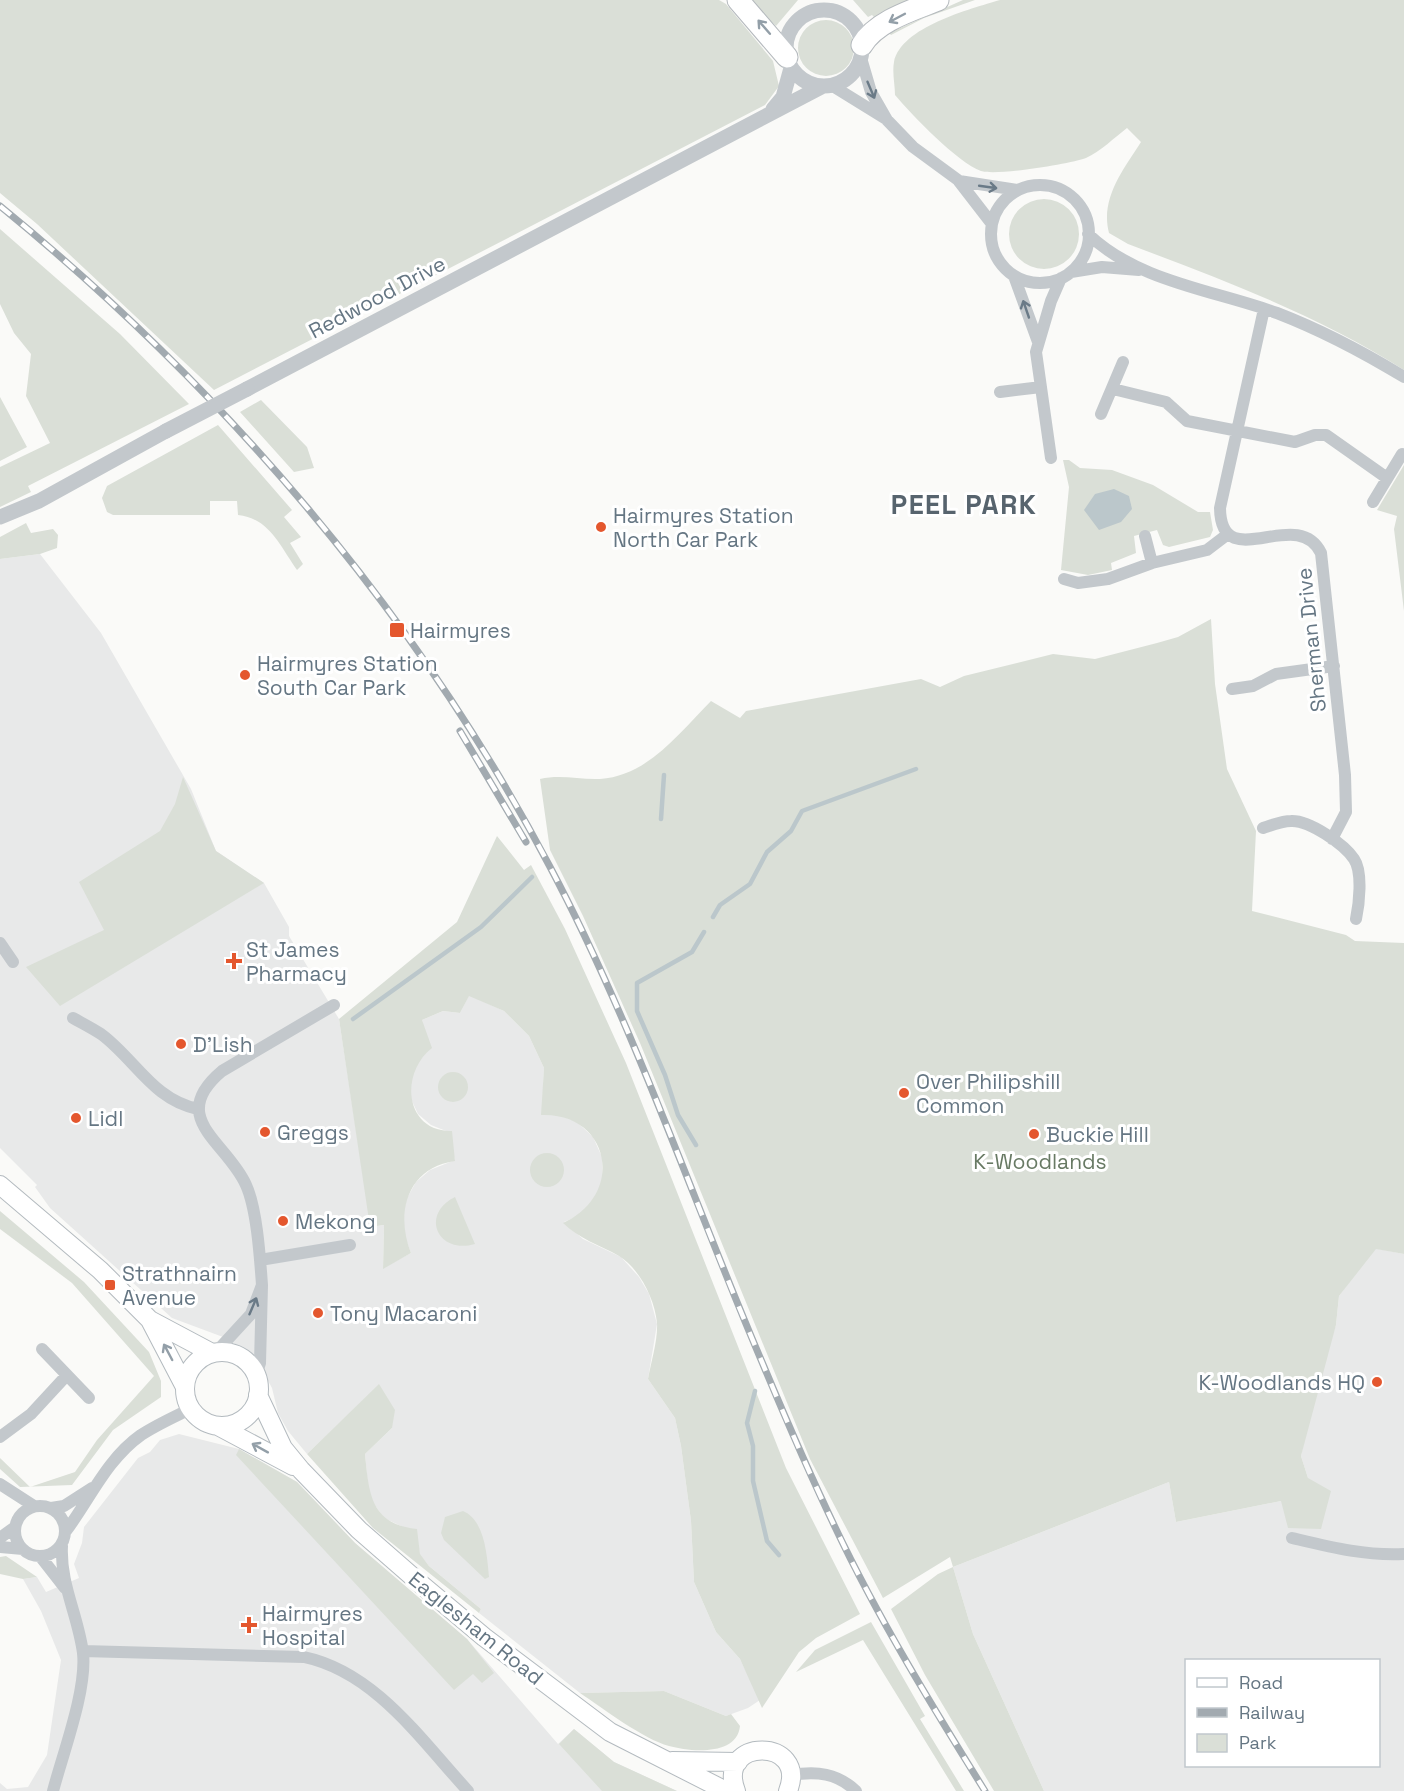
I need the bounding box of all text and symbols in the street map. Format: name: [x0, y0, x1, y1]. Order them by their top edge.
one-way arrow: [889, 12, 906, 24]
one-way arrow: [757, 20, 771, 35]
one-way arrow: [866, 80, 877, 99]
one-way arrow: [977, 181, 997, 192]
street label: Redwood Drive: [304, 250, 450, 344]
one-way arrow: [1020, 300, 1031, 319]
district label: PEEL PARK: [891, 487, 1037, 522]
place label: Hairmyres Station North Car Park: [613, 502, 794, 553]
marker: Hairmyres Station North Car Park: [594, 520, 608, 534]
street label: Sherman Drive: [1290, 567, 1332, 713]
place label: Hairmyres: [410, 617, 511, 644]
marker: Hairmyres: [388, 621, 406, 639]
place label: Hairmyres Station South Car Park: [257, 650, 438, 701]
marker: Hairmyres Station South Car Park: [238, 668, 252, 682]
place label: St James Pharmacy: [246, 936, 347, 987]
marker: St James Pharmacy: [227, 954, 241, 968]
place label: D'Lish: [193, 1031, 253, 1058]
marker: D'Lish: [174, 1037, 188, 1051]
place label: Over Philipshill Common: [916, 1068, 1061, 1119]
marker: Over Philipshill Common: [897, 1086, 911, 1100]
place label: Lidl: [88, 1105, 123, 1132]
marker: Lidl: [69, 1111, 83, 1125]
place label: Greggs: [277, 1119, 349, 1146]
place label: Buckie Hill: [1046, 1121, 1149, 1148]
marker: Greggs: [258, 1125, 272, 1139]
marker: Buckie Hill: [1027, 1127, 1041, 1141]
park label: K-Woodlands: [973, 1148, 1107, 1175]
place label: Mekong: [295, 1208, 376, 1235]
marker: Mekong: [276, 1214, 290, 1228]
place label: Strathnairn Avenue: [122, 1260, 237, 1311]
marker: Strathnairn Avenue: [103, 1278, 117, 1292]
one-way arrow: [248, 1298, 259, 1316]
place label: Tony Macaroni: [330, 1300, 477, 1327]
marker: Tony Macaroni: [311, 1306, 325, 1320]
one-way arrow: [162, 1344, 174, 1361]
place label: K-Woodlands HQ: [1198, 1369, 1365, 1396]
marker: K-Woodlands HQ: [1370, 1375, 1384, 1389]
one-way arrow: [251, 1442, 269, 1453]
street label: Eaglesham Road: [403, 1565, 549, 1691]
place label: Hairmyres Hospital: [262, 1600, 363, 1651]
marker: Hairmyres Hospital: [240, 1616, 258, 1634]
legend: [1185, 1659, 1380, 1767]
text: Road: [1239, 1671, 1283, 1694]
text: Railway: [1239, 1701, 1305, 1724]
text: Park: [1239, 1731, 1277, 1754]

